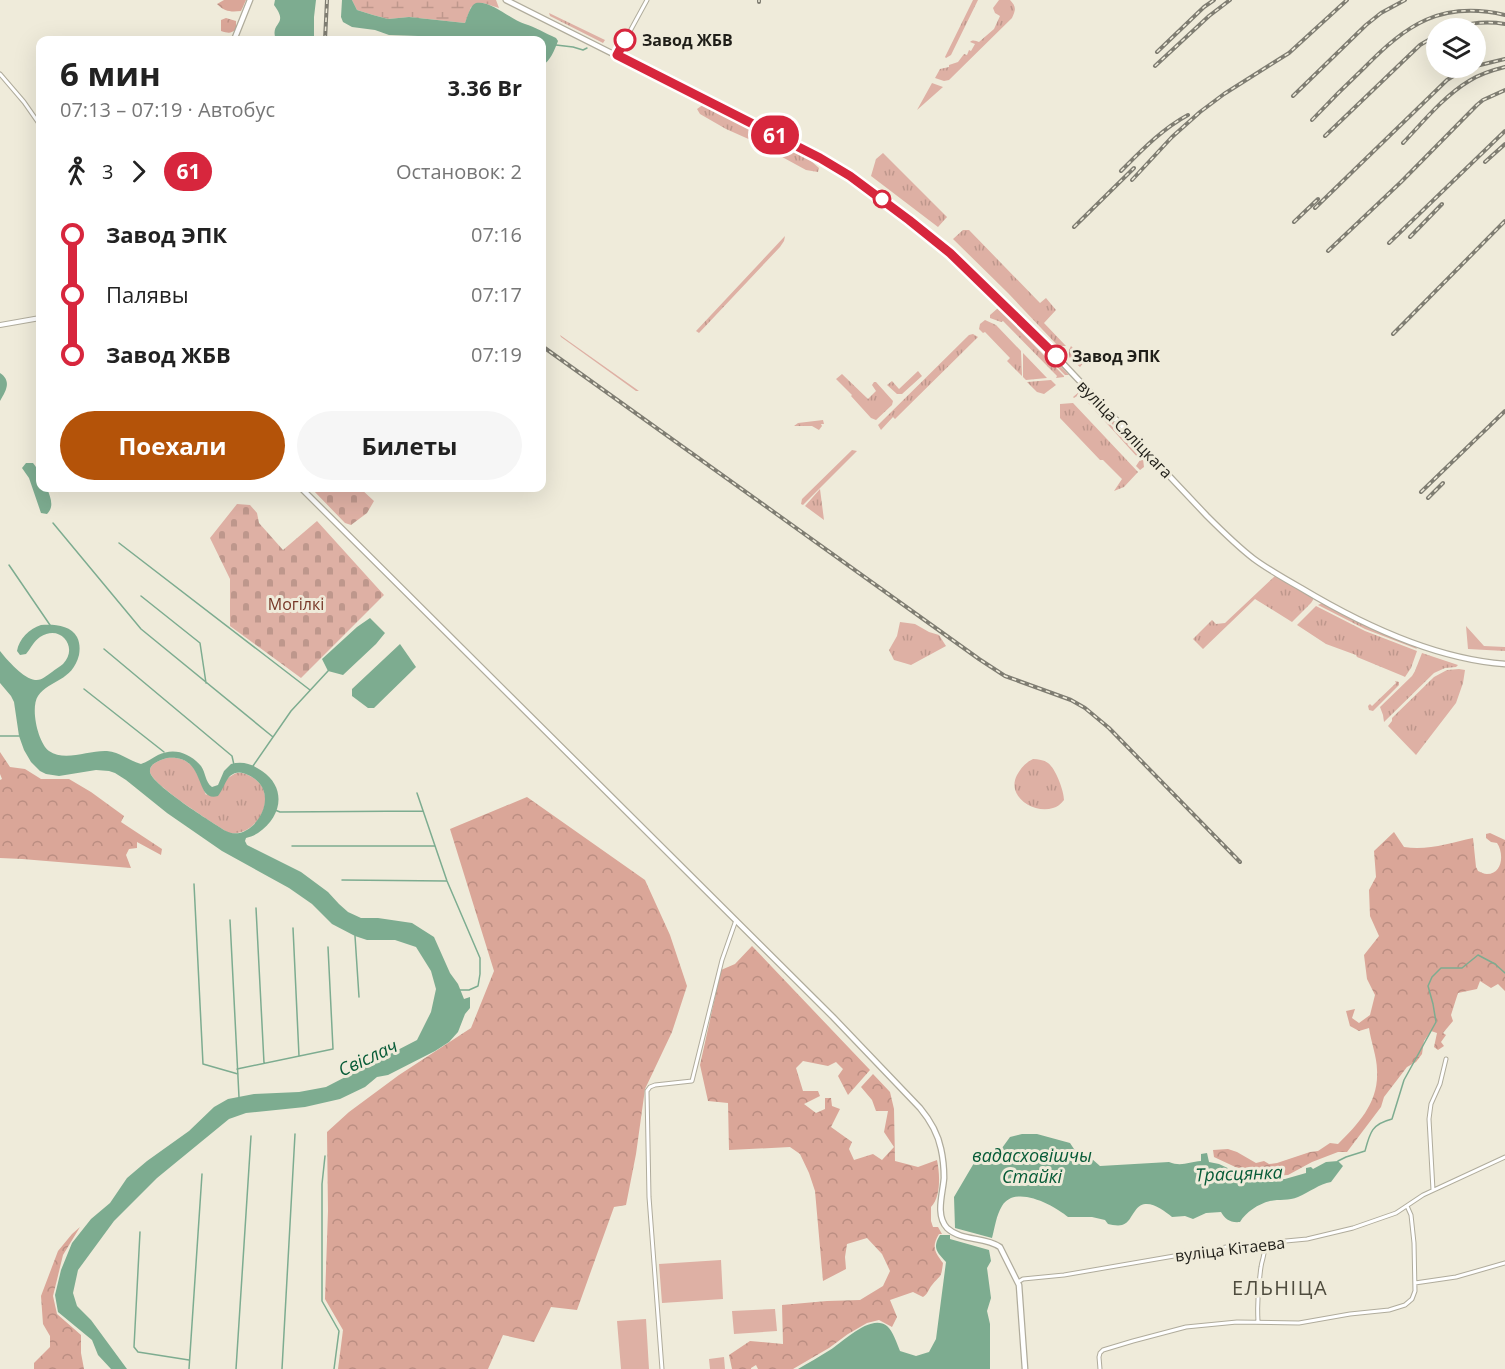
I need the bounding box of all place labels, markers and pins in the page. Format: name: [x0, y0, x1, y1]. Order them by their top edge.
marker: Завод ЖБВ: [614, 29, 636, 51]
place label: Завод ЖБВ: [642, 29, 733, 51]
unlabelled marker: [873, 190, 891, 208]
marker: Завод ЭПК: [1045, 345, 1067, 367]
place label: Завод ЭПК: [1072, 345, 1160, 367]

